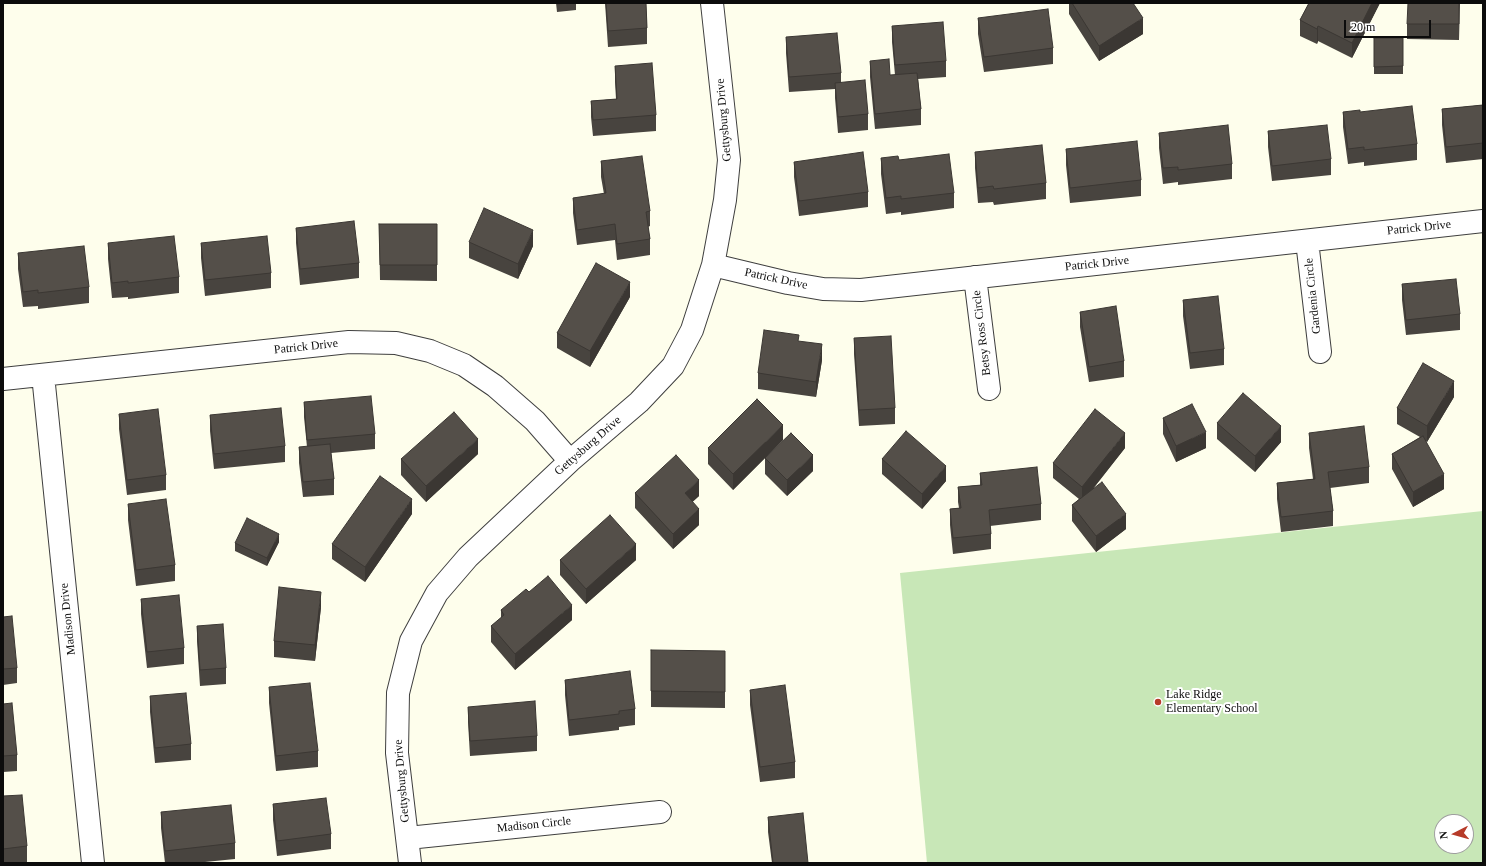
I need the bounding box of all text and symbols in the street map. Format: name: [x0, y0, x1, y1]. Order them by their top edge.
scale bar: [1346, 12, 1433, 38]
text: 20 m: [1351, 20, 1375, 34]
street label: Gettysburg Drive: [713, 78, 735, 162]
street label: Patrick Drive: [1386, 217, 1452, 239]
street label: Patrick Drive: [1064, 253, 1130, 275]
street label: Gardenia Circle: [1302, 257, 1324, 335]
street label: Patrick Drive: [743, 265, 809, 293]
street label: Betsy Ross Circle: [970, 289, 994, 377]
street label: Patrick Drive: [273, 336, 339, 358]
street label: Gettysburg Drive: [552, 413, 624, 479]
street label: Madison Drive: [57, 582, 79, 656]
place label: Lake Ridge Elementary School: [1166, 688, 1258, 716]
marker: Lake Ridge Elementary School: [1153, 697, 1163, 707]
street label: Gettysburg Drive: [391, 739, 413, 823]
street label: Madison Circle: [496, 814, 572, 836]
north arrow: [1434, 814, 1474, 854]
text: N: [1437, 831, 1449, 840]

